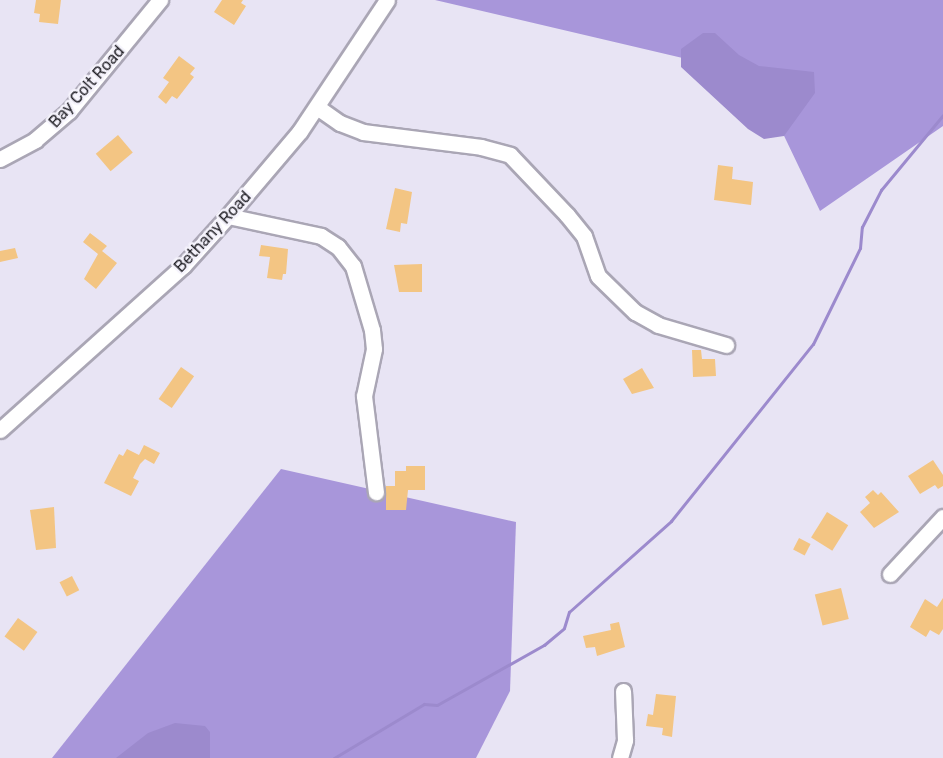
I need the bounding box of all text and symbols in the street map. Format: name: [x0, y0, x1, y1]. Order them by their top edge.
street label: Bay Colt Road: [45, 42, 129, 132]
street label: Bethany Road: [170, 187, 256, 277]

